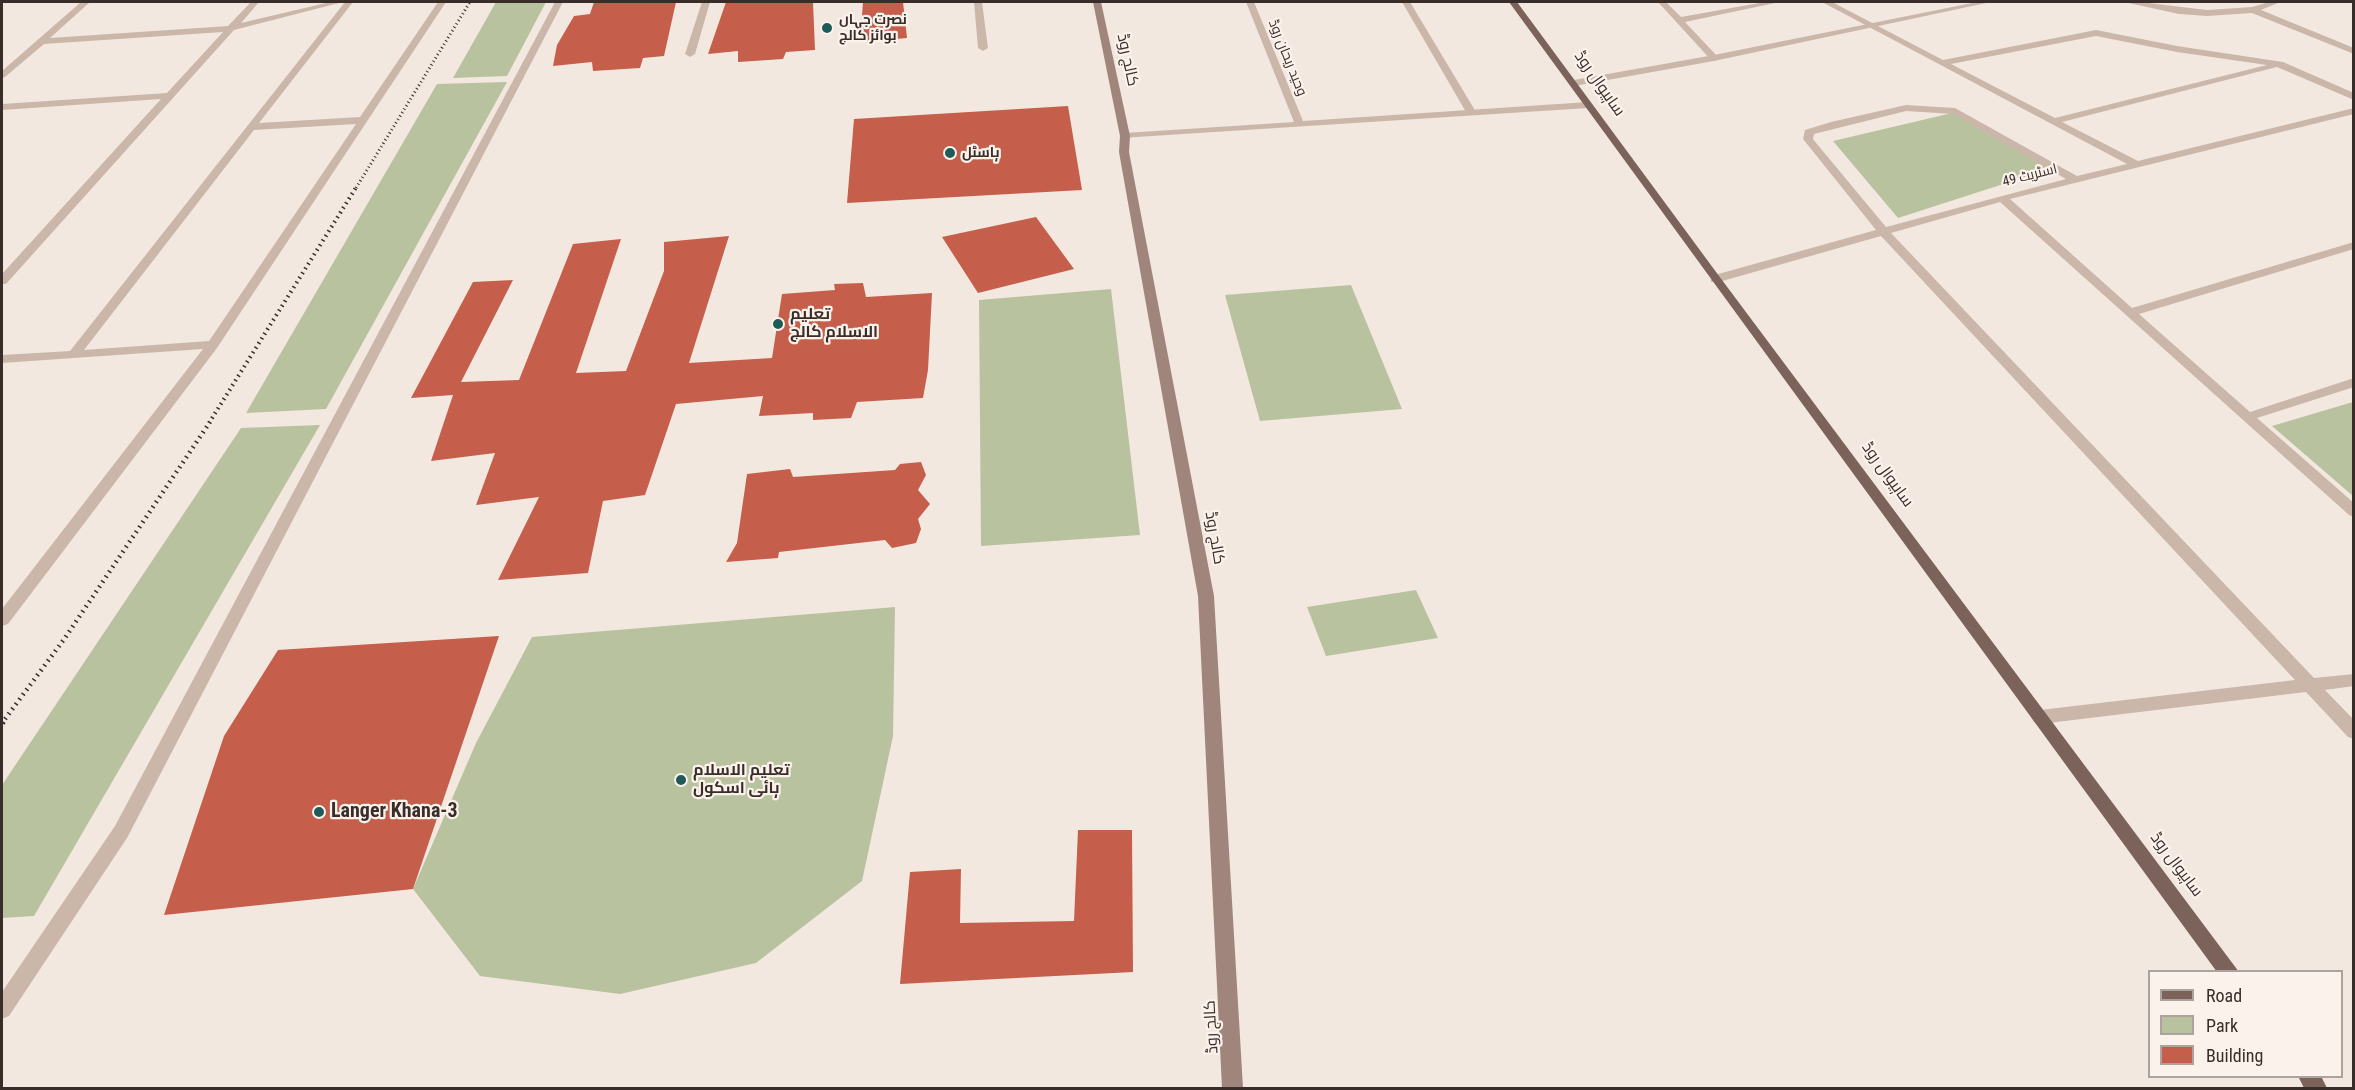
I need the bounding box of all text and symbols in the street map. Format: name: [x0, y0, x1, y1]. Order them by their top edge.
place label: نصرت جہاں بوائز کالج: [839, 12, 907, 44]
street label: وحید ریحان روڈ: [1264, 17, 1310, 99]
marker: نصرت جہاں بوائز کالج: [820, 21, 834, 35]
street label: کالج روڈ: [1112, 32, 1142, 88]
street label: ساہیوال روڈ: [1569, 48, 1629, 120]
place label: ہاسٹل: [962, 145, 999, 161]
marker: ہاسٹل: [943, 146, 957, 160]
street label: اسٹریٹ 49: [2001, 161, 2059, 191]
place label: تعلیم الاسلام کالج: [790, 305, 878, 343]
marker: تعلیم الاسلام کالج: [771, 317, 785, 331]
street label: ساہیوال روڈ: [1857, 439, 1917, 511]
street label: کالج روڈ: [1200, 510, 1228, 566]
place label: تعلیم الاسلام ہائی اسکول: [693, 761, 790, 799]
marker: تعلیم الاسلام ہائی اسکول: [674, 773, 688, 787]
place label: Langer Khana-3: [331, 800, 458, 824]
marker: Langer Khana-3: [312, 805, 326, 819]
street label: ساہیوال روڈ: [2146, 829, 2206, 901]
legend: [2148, 970, 2343, 1078]
text: Road: [2206, 985, 2242, 1006]
street label: کالج روڈ: [1201, 1000, 1223, 1054]
text: Park: [2206, 1015, 2238, 1036]
text: Building: [2206, 1045, 2263, 1066]

